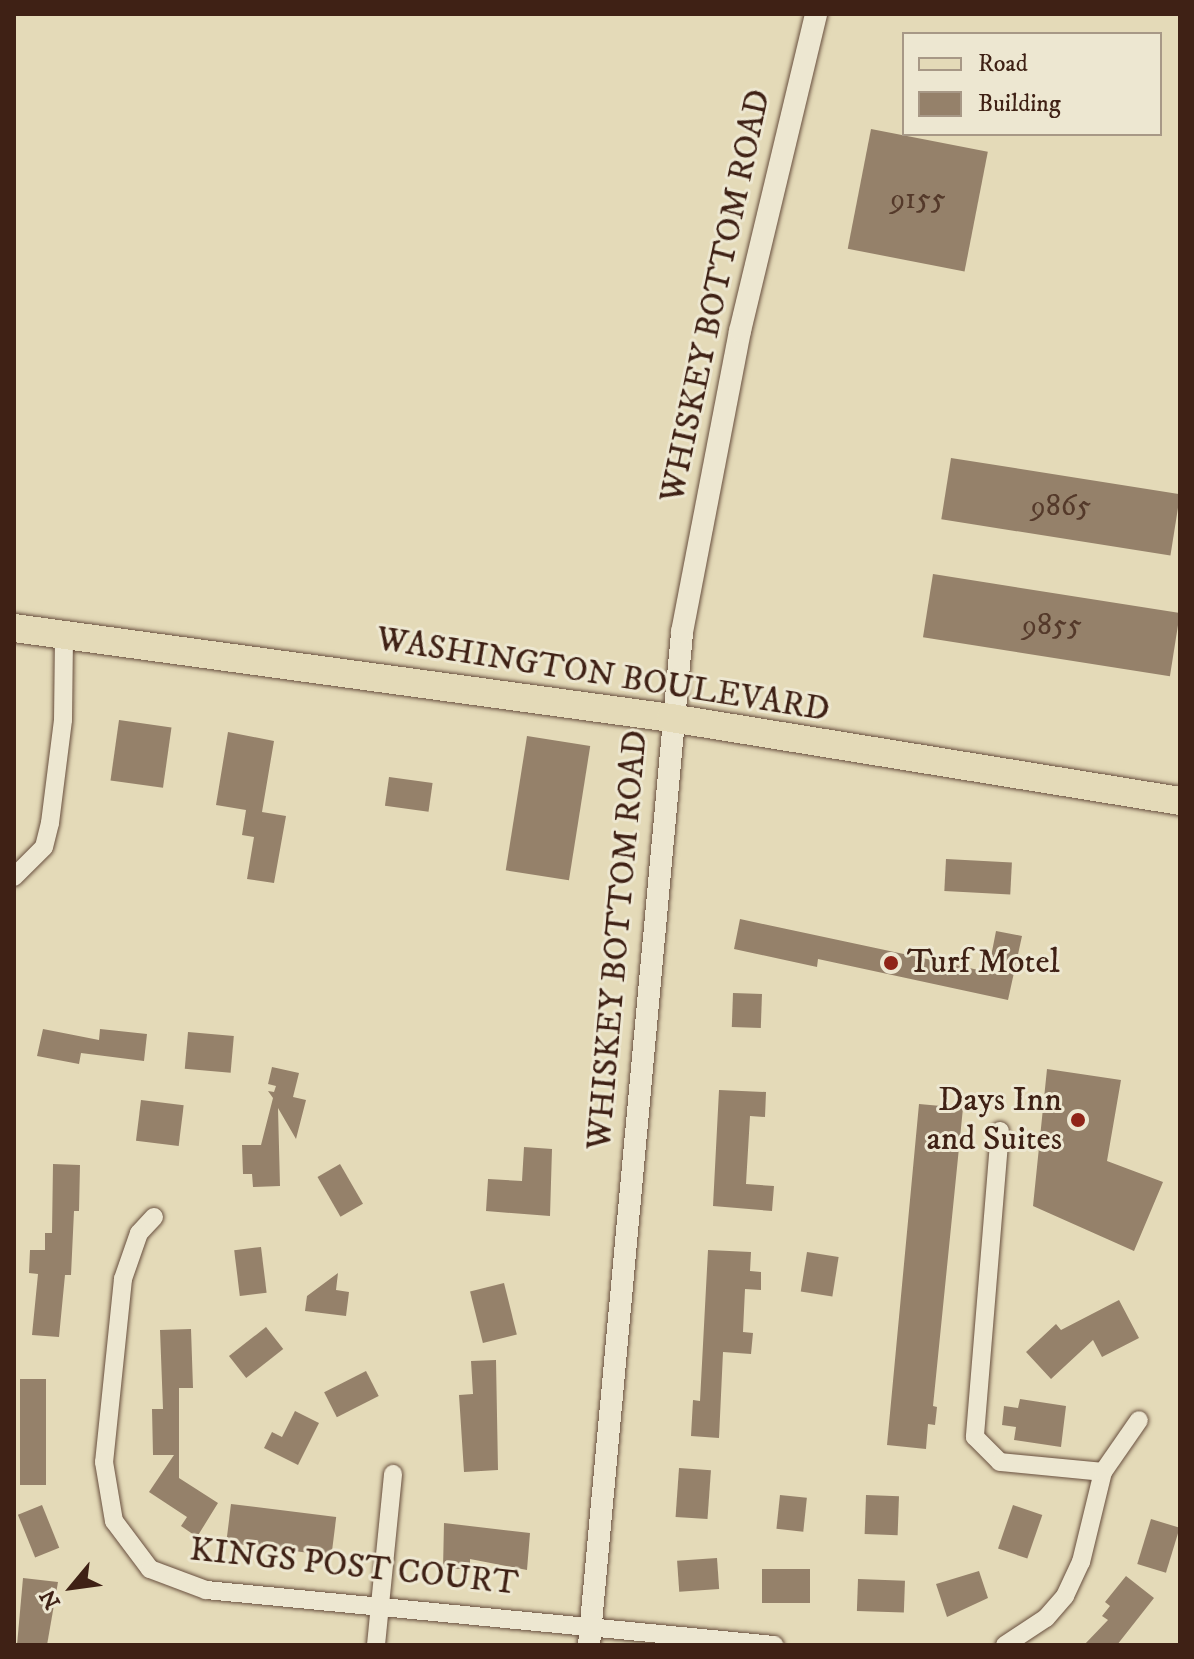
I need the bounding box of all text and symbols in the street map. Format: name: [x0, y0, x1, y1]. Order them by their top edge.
legend: [902, 32, 1162, 136]
text: Road: [978, 49, 1028, 79]
street label: WHISKEY BOTTOM ROAD: [652, 86, 780, 506]
text: Building: [978, 89, 1061, 119]
house number: 9155: [890, 182, 946, 218]
house number: 9865: [1031, 489, 1091, 525]
house number: 9855: [1022, 608, 1082, 644]
street label: WASHINGTON BOULEVARD: [374, 619, 832, 731]
street label: WHISKEY BOTTOM ROAD: [579, 728, 657, 1152]
place label: Turf Motel: [907, 943, 1060, 983]
marker: Turf Motel: [882, 954, 900, 972]
place label: Days Inn and Suites: [926, 1080, 1062, 1160]
marker: Days Inn and Suites: [1069, 1111, 1087, 1129]
street label: KINGS POST COURT: [188, 1529, 520, 1605]
north arrow: [32, 1547, 112, 1627]
text: N: [34, 1584, 67, 1613]

